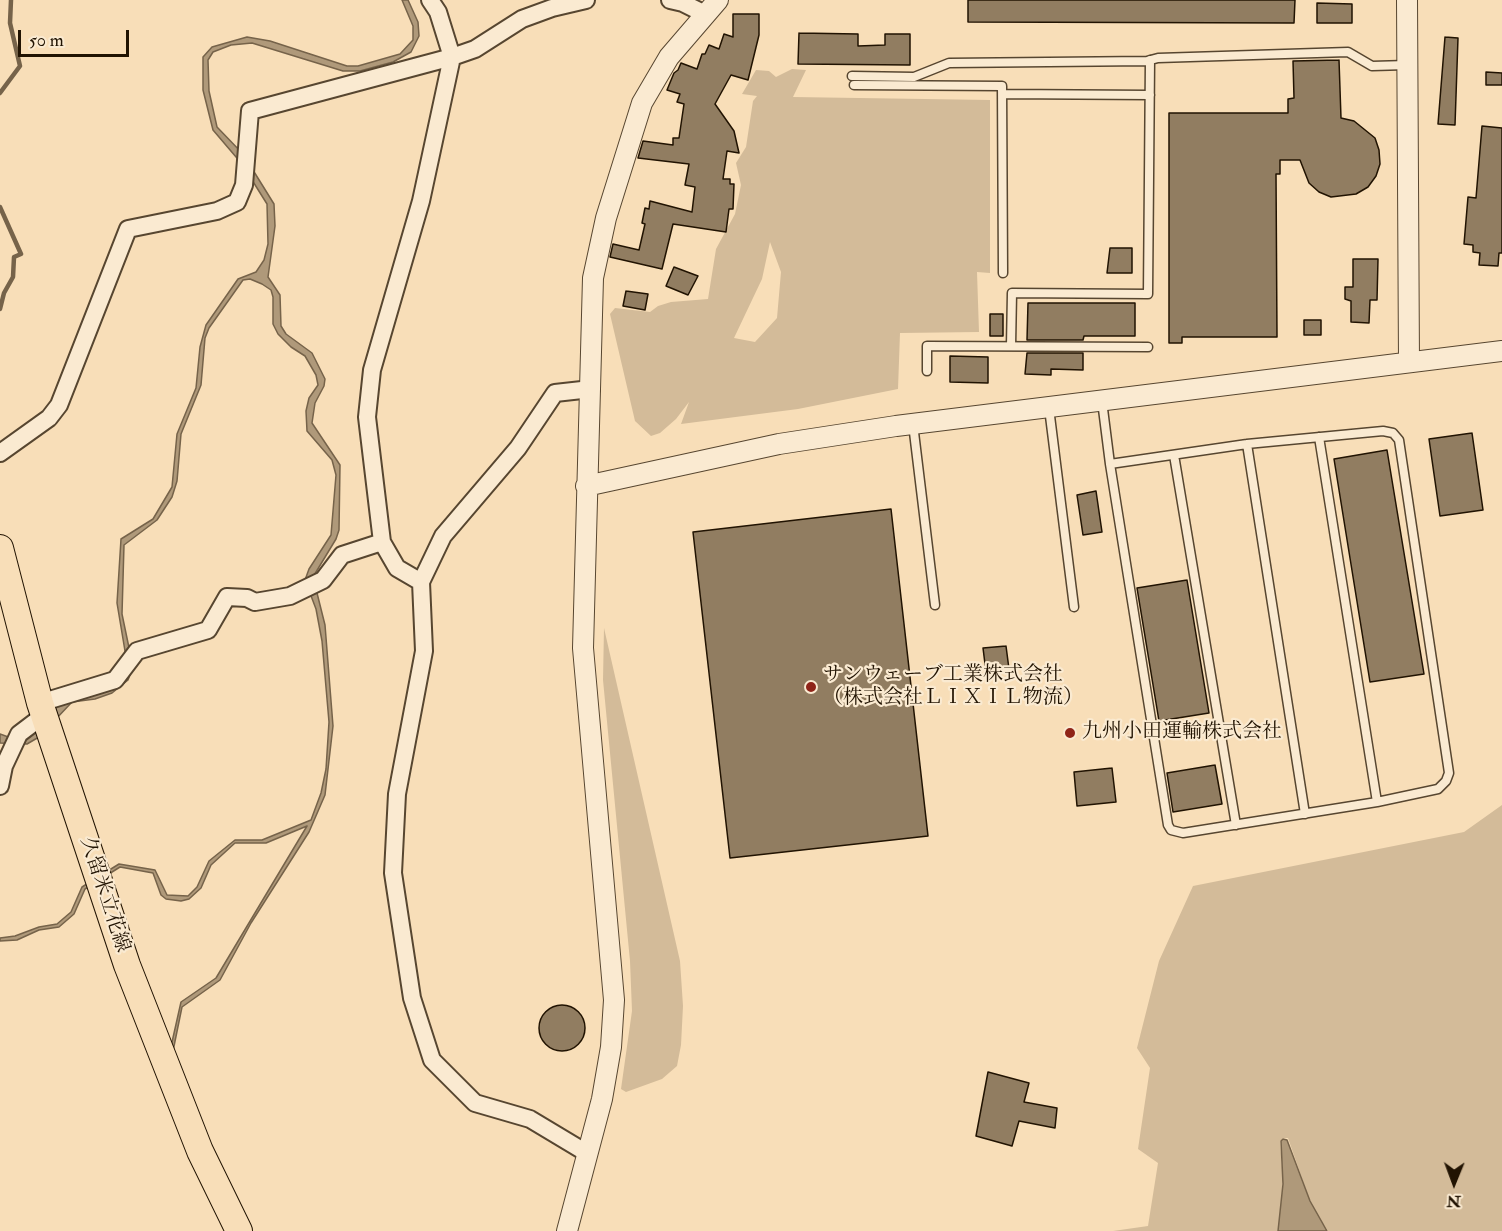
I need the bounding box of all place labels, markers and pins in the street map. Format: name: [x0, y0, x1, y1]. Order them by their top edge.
place label: サンウェーブ工業株式会社 （株式会社ＬＩＸＩＬ物流）: [823, 664, 1083, 711]
marker: サンウェーブ工業株式会社 （株式会社ＬＩＸＩＬ物流）: [804, 680, 818, 694]
place label: 九州小田運輸株式会社: [1082, 721, 1282, 745]
marker: 九州小田運輸株式会社: [1063, 726, 1077, 740]

